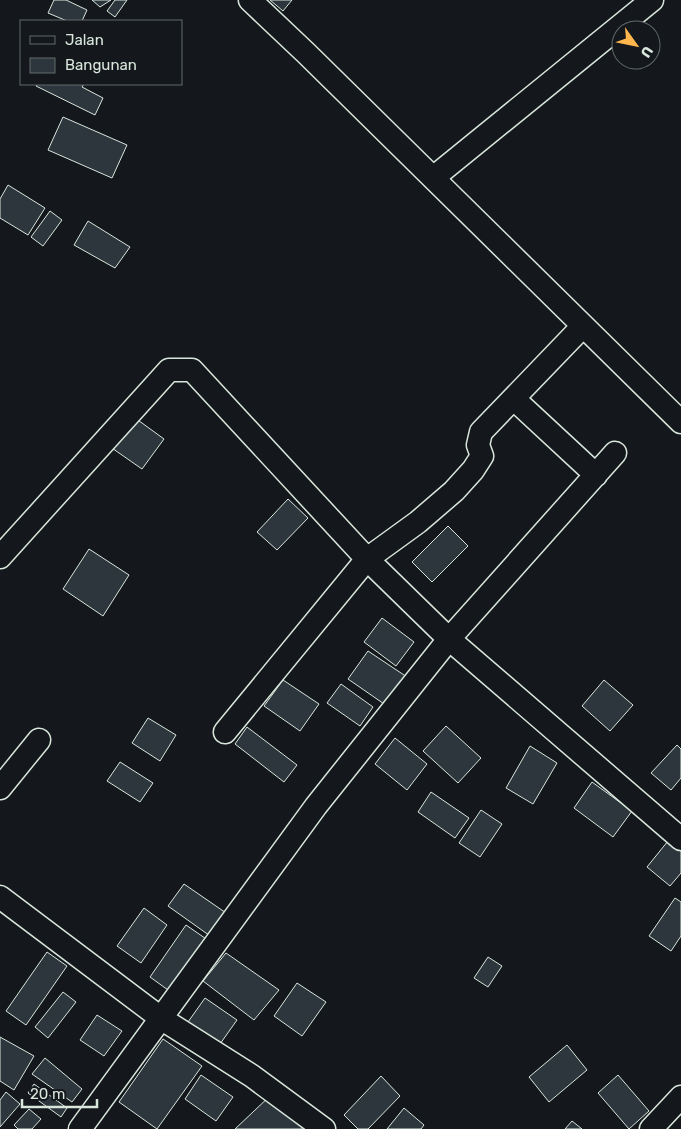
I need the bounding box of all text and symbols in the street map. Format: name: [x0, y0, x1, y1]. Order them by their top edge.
legend: [20, 20, 182, 85]
north arrow: [611, 20, 661, 70]
text: Jalan: [65, 31, 104, 49]
text: U: [637, 43, 656, 61]
text: Bangunan: [65, 56, 137, 74]
scale bar: [22, 1076, 98, 1108]
text: 20 m: [30, 1085, 65, 1103]

